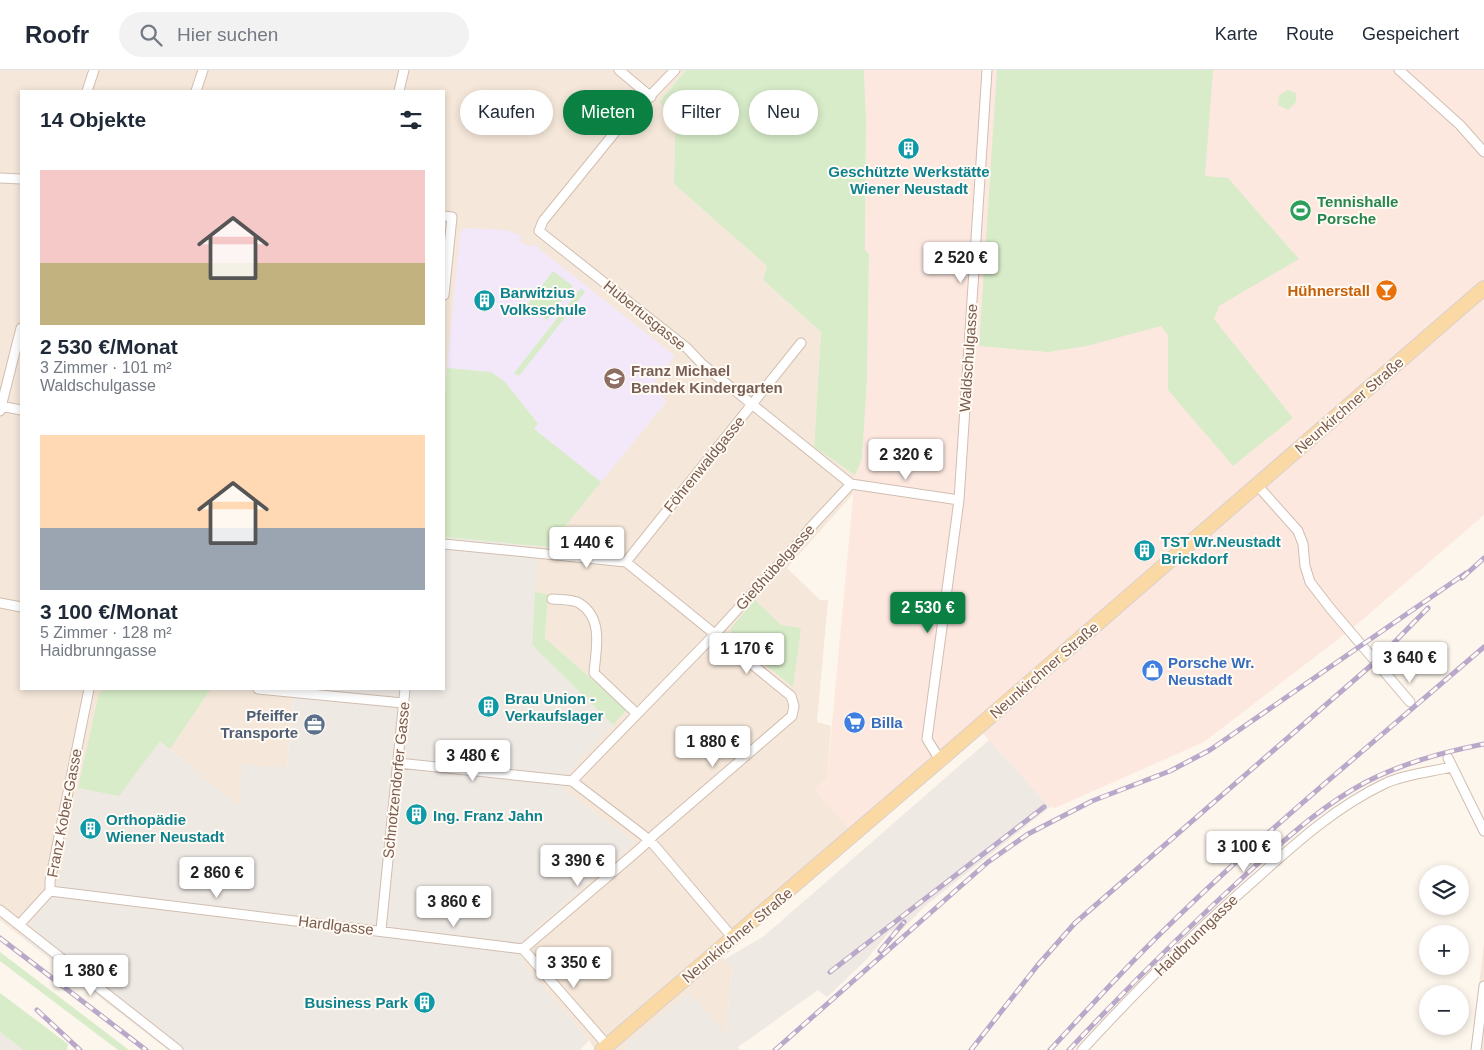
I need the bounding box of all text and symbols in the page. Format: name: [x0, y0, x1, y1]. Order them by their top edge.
search box: [119, 12, 469, 57]
text: Roofr: [25, 21, 89, 48]
icon: search: [137, 21, 165, 49]
text: Hier suchen: [177, 24, 278, 45]
text: Karte: [1215, 24, 1258, 44]
text: Route: [1286, 24, 1334, 44]
text: Gespeichert: [1362, 24, 1459, 44]
chip: Kaufen: [460, 90, 553, 135]
chip: Mieten: [563, 90, 653, 135]
chip: Filter: [663, 90, 739, 135]
chip: Neu: [749, 90, 818, 135]
icon: filters: [397, 106, 425, 134]
text: 14 Objekte: [40, 108, 146, 131]
building icon: Geschützte Werkstätte Wiener Neustadt: [897, 136, 921, 160]
place label: Geschützte Werkstätte Wiener Neustadt: [828, 163, 990, 197]
place label: Tennishalle Porsche: [1317, 193, 1398, 227]
sports icon: Tennishalle Porsche: [1289, 198, 1313, 222]
icon: home: [188, 203, 278, 293]
pin: 2 520 €: [915, 242, 1007, 284]
text: 2 520 €: [934, 249, 988, 266]
street label: Hubertusgasse: [600, 277, 690, 353]
bar icon: Hühnerstall: [1374, 278, 1398, 302]
place label: Hühnerstall: [1287, 282, 1370, 299]
place label: Barwitzius Volksschule: [500, 284, 586, 318]
building icon: Barwitzius Volksschule: [472, 289, 496, 313]
street label: Waldschulgasse: [956, 303, 980, 413]
text: 2 530 €/Monat: [40, 335, 178, 358]
street label: Neunkirchner Straße: [1291, 353, 1407, 457]
text: 3 Zimmer · 101 m²: [40, 359, 172, 376]
place label: Franz Michael Bendek Kindergarten: [631, 362, 783, 396]
school or university icon: Franz Michael Bendek Kindergarten: [603, 367, 627, 391]
text: Waldschulgasse: [40, 377, 156, 394]
street label: Föhrenwaldgasse: [660, 413, 748, 515]
pin: 2 320 €: [860, 438, 952, 481]
text: 2 320 €: [879, 446, 933, 463]
icon: home: [188, 468, 278, 558]
street label: Gießhübelgasse: [732, 521, 818, 613]
pin: 1 440 €: [541, 526, 633, 569]
place label: TST Wr.Neustadt Brickdorf: [1161, 533, 1281, 567]
text: 1 440 €: [560, 534, 614, 551]
building icon: TST Wr.Neustadt Brickdorf: [1133, 538, 1157, 562]
pin: 2 530 €: [882, 592, 974, 634]
text: 2 530 €: [901, 599, 955, 616]
text: 3 100 €/Monat: [40, 600, 178, 623]
street label: Neunkirchner Straße: [986, 618, 1102, 722]
text: 5 Zimmer · 128 m²: [40, 624, 172, 641]
pin: 1 170 €: [701, 632, 793, 675]
text: 1 170 €: [720, 640, 774, 657]
text: Haidbrunngasse: [40, 642, 157, 659]
pin: 3 640 €: [1364, 642, 1456, 684]
text: 3 640 €: [1383, 649, 1437, 666]
place label: Porsche Wr. Neustadt: [1168, 654, 1254, 688]
shop icon: Porsche Wr. Neustadt: [1140, 659, 1164, 683]
place label: Brau Union - Verkaufslager: [505, 690, 604, 724]
building icon: Brau Union - Verkaufslager: [477, 695, 501, 719]
street label: Schnotzendorfer Gasse: [379, 701, 413, 859]
place label: Pfeiffer Transporte: [220, 707, 298, 741]
supermarket icon: Billa: [843, 710, 867, 734]
office icon: Pfeiffer Transporte: [302, 712, 326, 736]
place label: Billa: [871, 714, 903, 731]
pin: 1 880 €: [667, 726, 759, 768]
text: 1 880 €: [686, 733, 740, 750]
pin: 3 480 €: [427, 740, 519, 782]
street label: Franz Kober-Gasse: [43, 747, 85, 879]
text: 3 480 €: [446, 747, 500, 764]
building icon: Ing. Franz Jahn: [405, 803, 429, 827]
place label: Ing. Franz Jahn: [433, 807, 543, 824]
place label: Orthopädie Wiener Neustadt: [106, 811, 224, 845]
building icon: Orthopädie Wiener Neustadt: [78, 816, 102, 840]
pin: 3 100 €: [1198, 830, 1290, 873]
text: 3 100 €: [1217, 838, 1271, 855]
pin: 3 390 €: [532, 844, 624, 887]
text: 3 390 €: [551, 852, 605, 869]
pin: 2 860 €: [171, 856, 263, 899]
text: 2 860 €: [190, 864, 244, 881]
map controls: [1419, 865, 1469, 1035]
button: layers: [1419, 865, 1469, 915]
street label: Neunkirchner Straße: [679, 884, 795, 986]
pin: 3 860 €: [408, 886, 500, 928]
street label: Haidbrunngasse: [1151, 891, 1241, 979]
text: 3 860 €: [427, 893, 481, 910]
street label: Hardlgasse: [297, 912, 375, 938]
button: +: [1419, 925, 1469, 975]
pin: 3 350 €: [528, 946, 620, 989]
pin: 1 380 €: [45, 954, 137, 997]
text: 3 350 €: [547, 954, 601, 971]
text: 1 380 €: [64, 962, 118, 979]
button: −: [1419, 985, 1469, 1035]
building icon: Business Park: [412, 990, 436, 1014]
place label: Business Park: [305, 994, 409, 1011]

